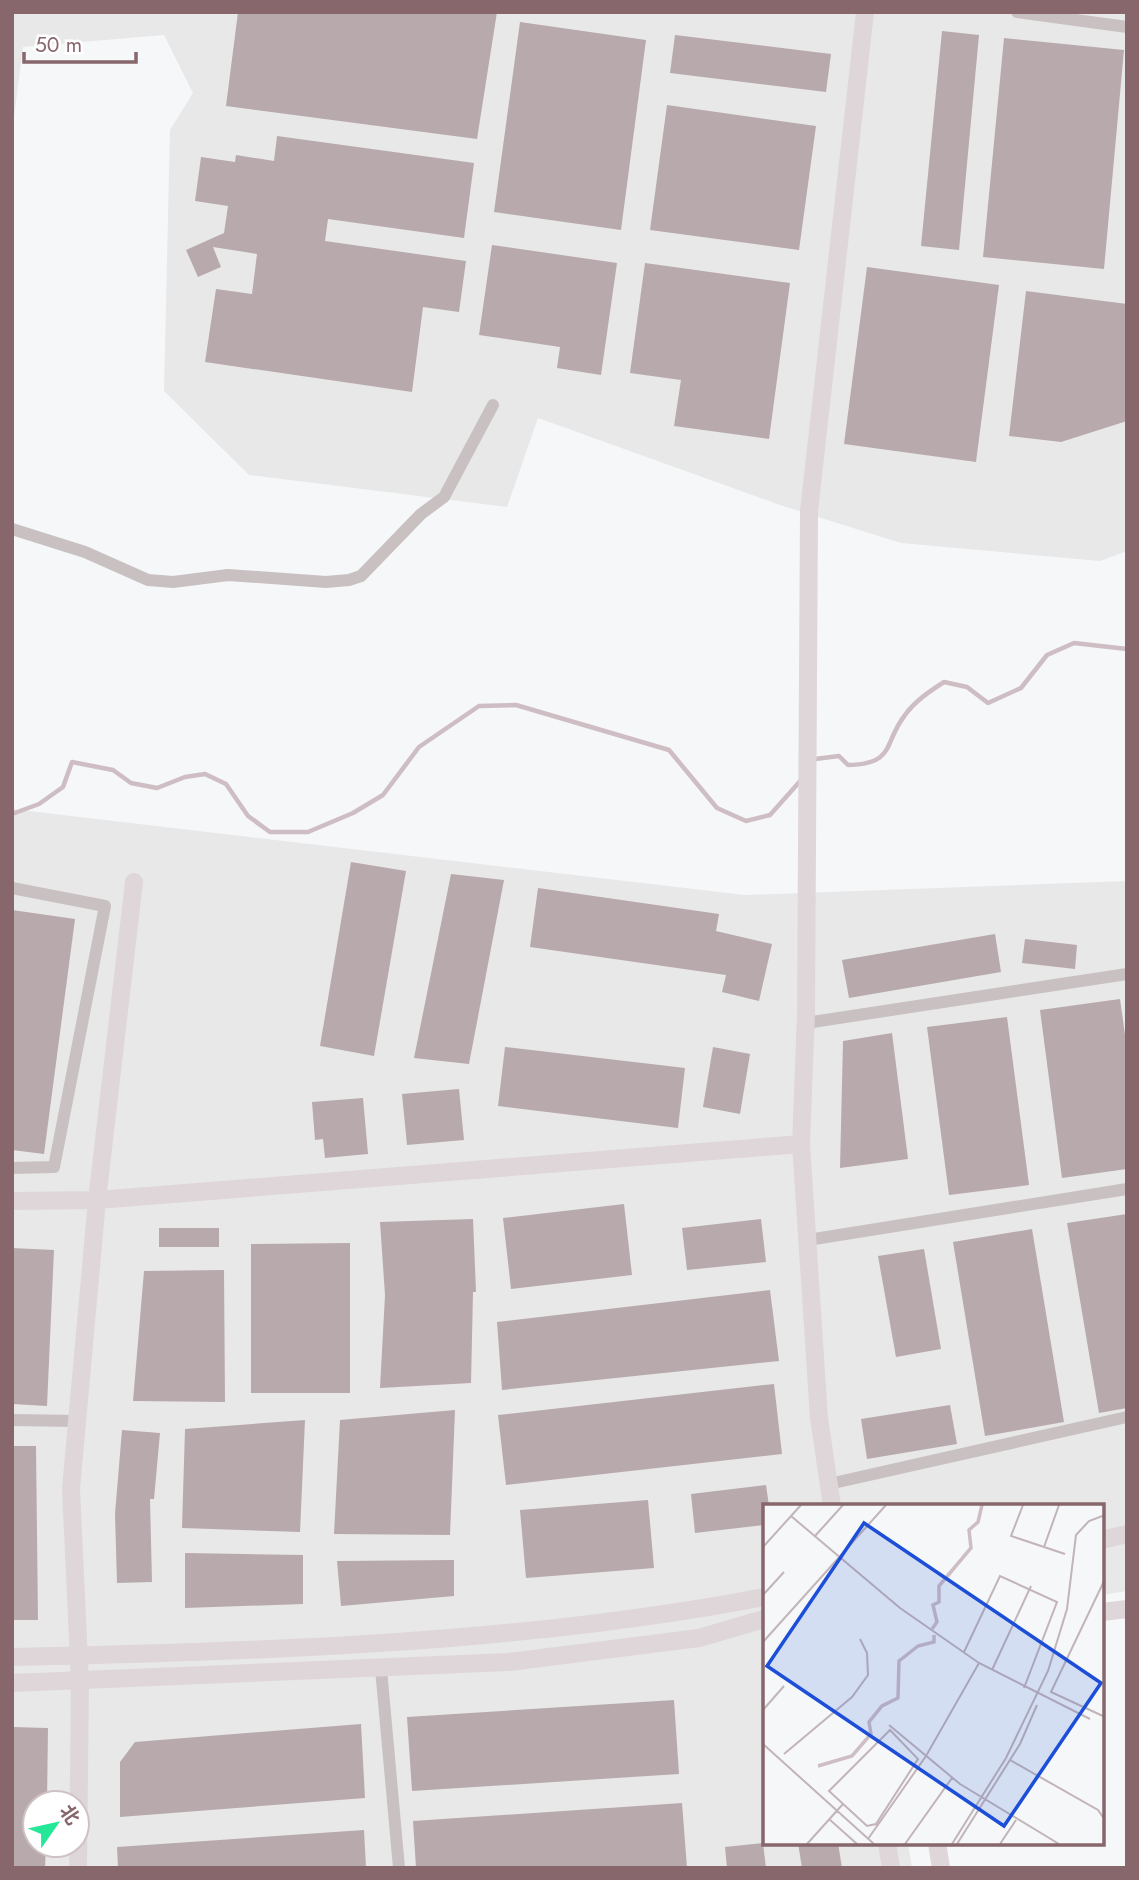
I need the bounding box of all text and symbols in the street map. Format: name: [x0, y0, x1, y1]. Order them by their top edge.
scale bar: [24, 21, 136, 65]
text: 50 m: [35, 30, 82, 60]
inset map: [763, 1504, 1104, 1845]
north arrow: [21, 1789, 91, 1859]
text: 北: [53, 1799, 86, 1830]

